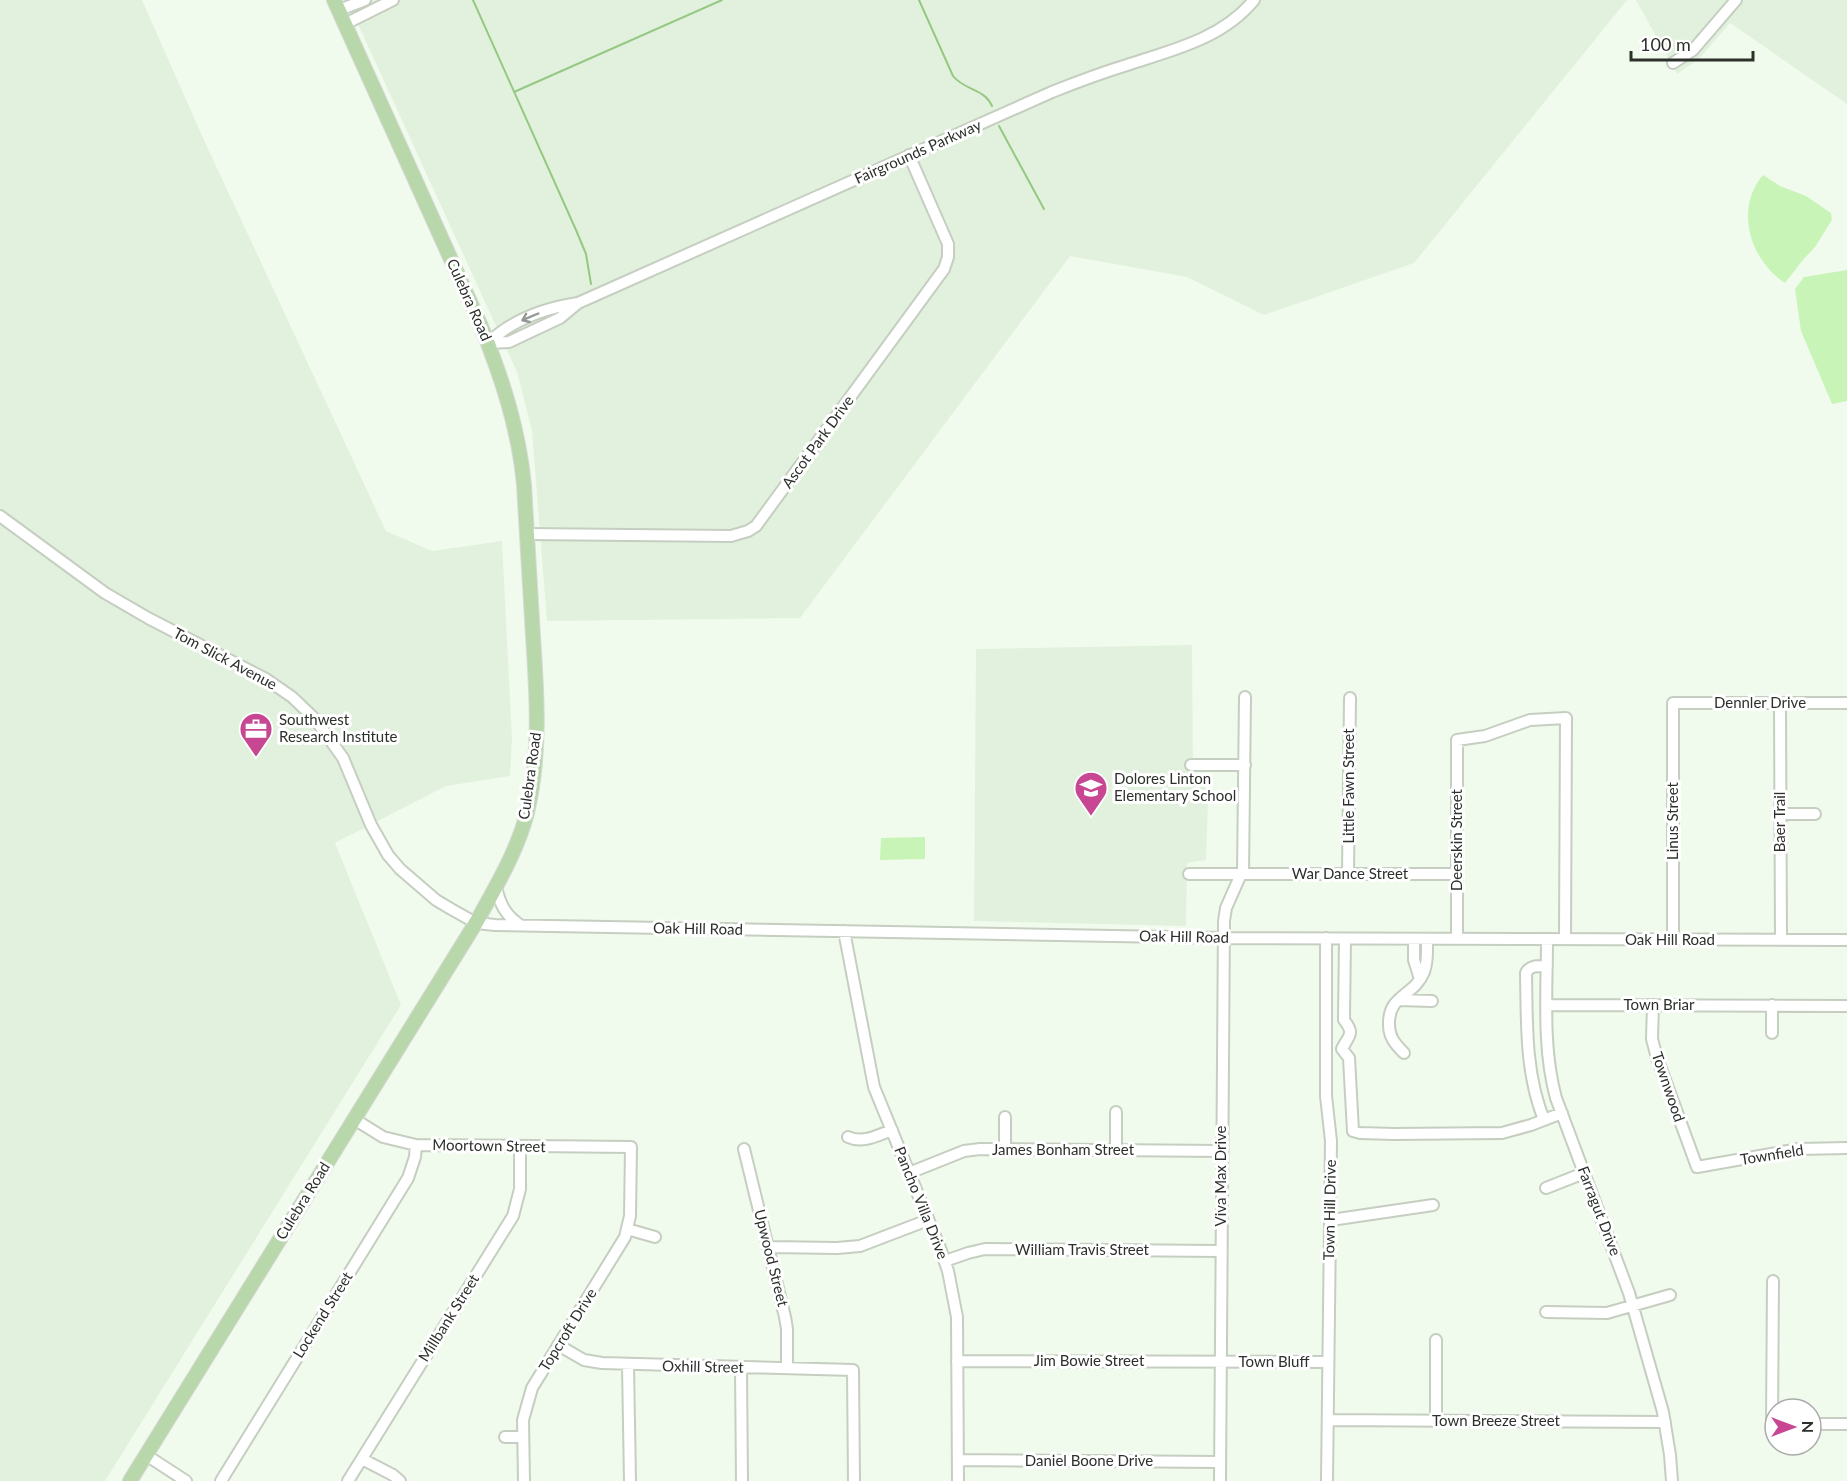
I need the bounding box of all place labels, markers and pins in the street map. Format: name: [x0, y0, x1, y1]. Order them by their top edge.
place label: Southwest Research Institute: [279, 710, 397, 745]
office icon: Southwest Research Institute: [238, 711, 274, 758]
place label: Dolores Linton Elementary School: [1114, 769, 1236, 804]
school or university icon: Dolores Linton Elementary School: [1073, 770, 1109, 817]

